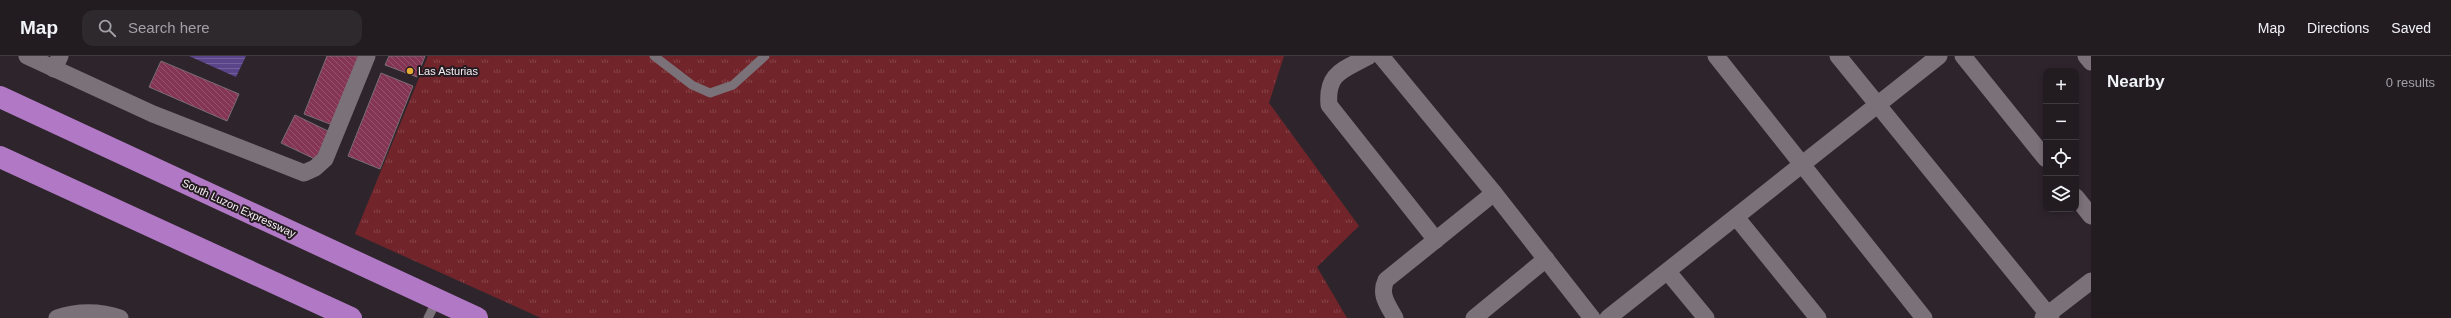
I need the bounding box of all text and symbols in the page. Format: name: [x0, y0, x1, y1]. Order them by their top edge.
search box: [82, 10, 362, 46]
text: Map: [20, 17, 58, 38]
icon: search: [96, 17, 118, 39]
text: Search here: [128, 19, 210, 36]
text: Map: [2258, 20, 2285, 36]
text: Directions: [2307, 20, 2369, 36]
text: Saved: [2391, 20, 2431, 36]
place label: Las Asturias: [418, 65, 478, 77]
marker: Las Asturias: [405, 66, 415, 76]
map controls: [2043, 68, 2079, 212]
button: +: [2043, 68, 2079, 104]
text: Nearby: [2107, 72, 2165, 91]
text: 0 results: [2386, 75, 2435, 90]
button: −: [2043, 104, 2079, 140]
button: locate: [2043, 140, 2079, 176]
street label: South Luzon Expressway: [180, 176, 298, 240]
button: layers: [2043, 176, 2079, 212]

